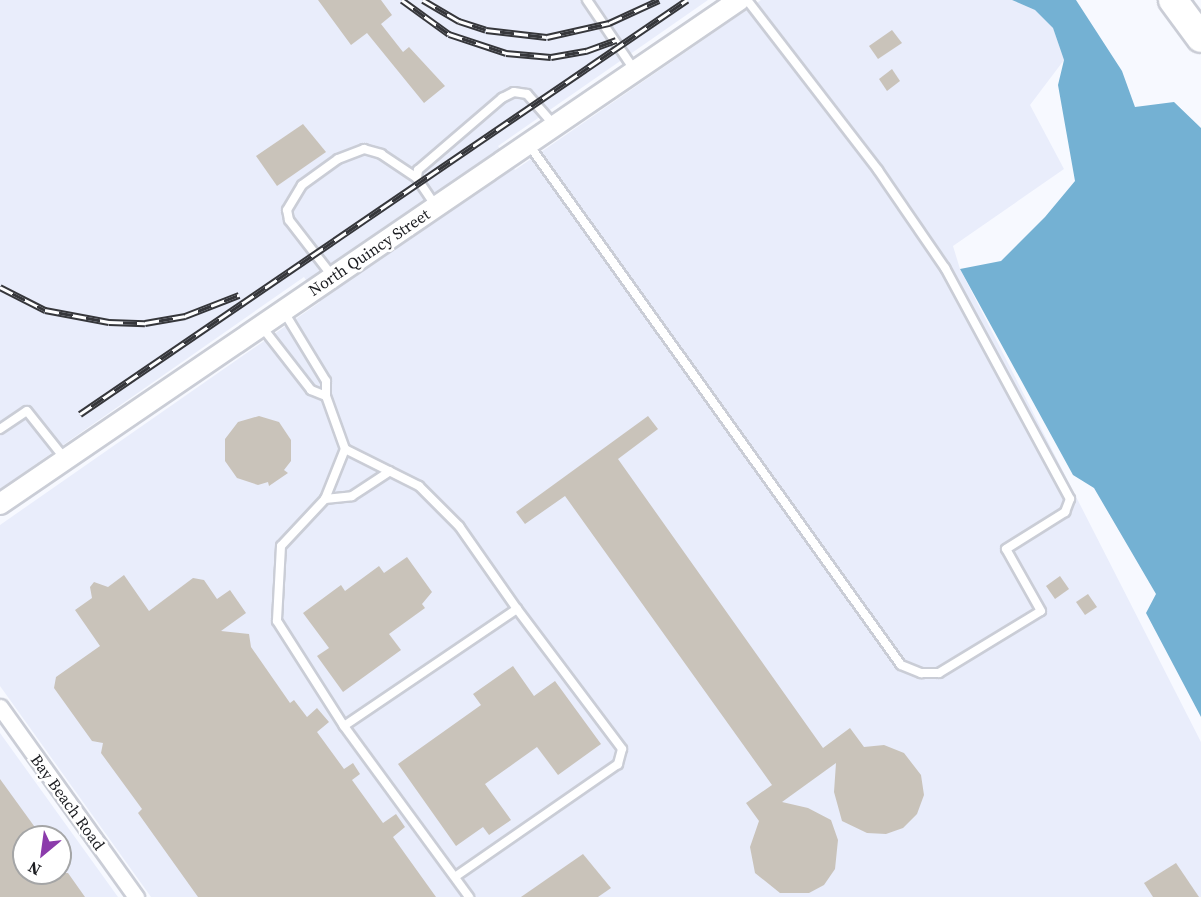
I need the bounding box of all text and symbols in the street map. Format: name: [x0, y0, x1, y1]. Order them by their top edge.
street label: North Quincy Street: [305, 204, 433, 300]
street label: Bay Beach Road: [27, 750, 109, 854]
north arrow: [12, 825, 72, 885]
text: N: [24, 857, 45, 881]

